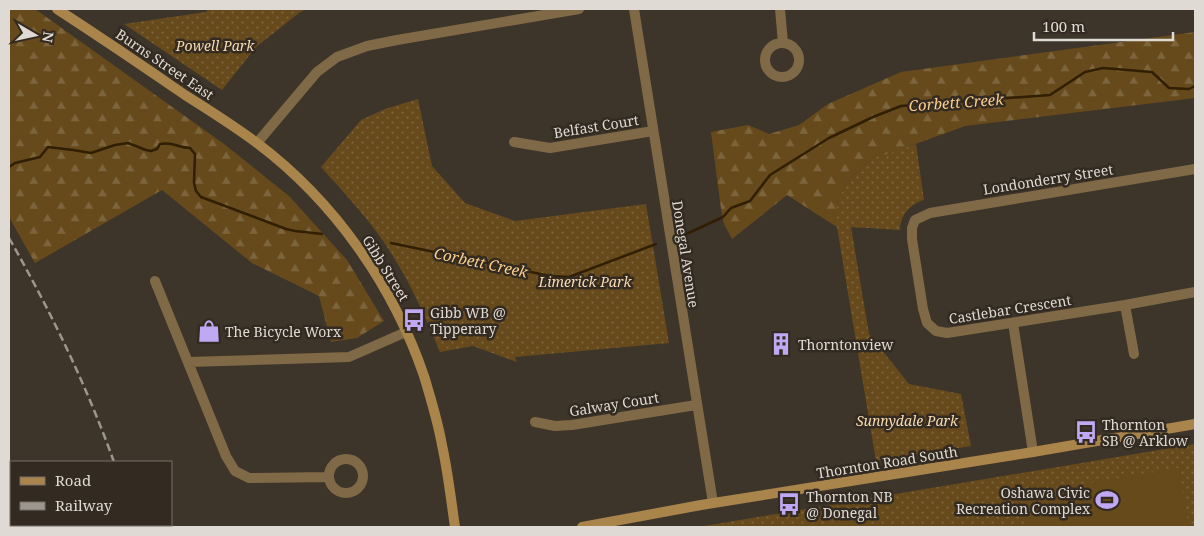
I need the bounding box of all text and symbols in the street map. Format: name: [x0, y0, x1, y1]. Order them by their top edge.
north arrow: [10, 10, 60, 60]
scale bar: [1034, 10, 1173, 42]
text: 100 m: [1042, 16, 1085, 36]
street label: Burns Street East: [112, 24, 218, 104]
text: N: [38, 30, 59, 44]
park label: Powell Park: [175, 36, 255, 55]
water label: Corbett Creek: [908, 89, 1005, 115]
street label: Belfast Court: [552, 110, 640, 142]
street label: Londonderry Street: [982, 159, 1114, 199]
street label: Donegal Avenue: [668, 199, 704, 309]
street label: Gibb Street: [358, 231, 414, 305]
water label: Corbett Creek: [432, 242, 530, 282]
park label: Limerick Park: [538, 272, 633, 291]
street label: Castlebar Crescent: [947, 290, 1073, 328]
place label: Gibb WB @ Tipperary: [430, 303, 506, 338]
bus stop icon: Gibb WB @ Tipperary: [401, 307, 427, 333]
shop icon: The Bicycle Worx: [196, 318, 222, 344]
place label: The Bicycle Worx: [225, 322, 342, 341]
building icon: Thorntonview: [768, 331, 794, 357]
place label: Thorntonview: [798, 335, 894, 354]
street label: Galway Court: [568, 388, 660, 420]
park label: Sunnydale Park: [856, 411, 959, 430]
place label: Thornton SB @ Arklow: [1102, 415, 1189, 450]
bus stop icon: Thornton SB @ Arklow: [1073, 419, 1099, 445]
street label: Thornton Road South: [815, 441, 959, 483]
legend: [10, 461, 172, 526]
text: Road: [55, 470, 91, 490]
place label: Oshawa Civic Recreation Complex: [956, 483, 1091, 518]
place label: Thornton NB @ Donegal: [806, 487, 893, 522]
sports icon: Oshawa Civic Recreation Complex: [1094, 487, 1120, 513]
bus stop icon: Thornton NB @ Donegal: [776, 491, 802, 517]
text: Railway: [55, 495, 113, 515]

